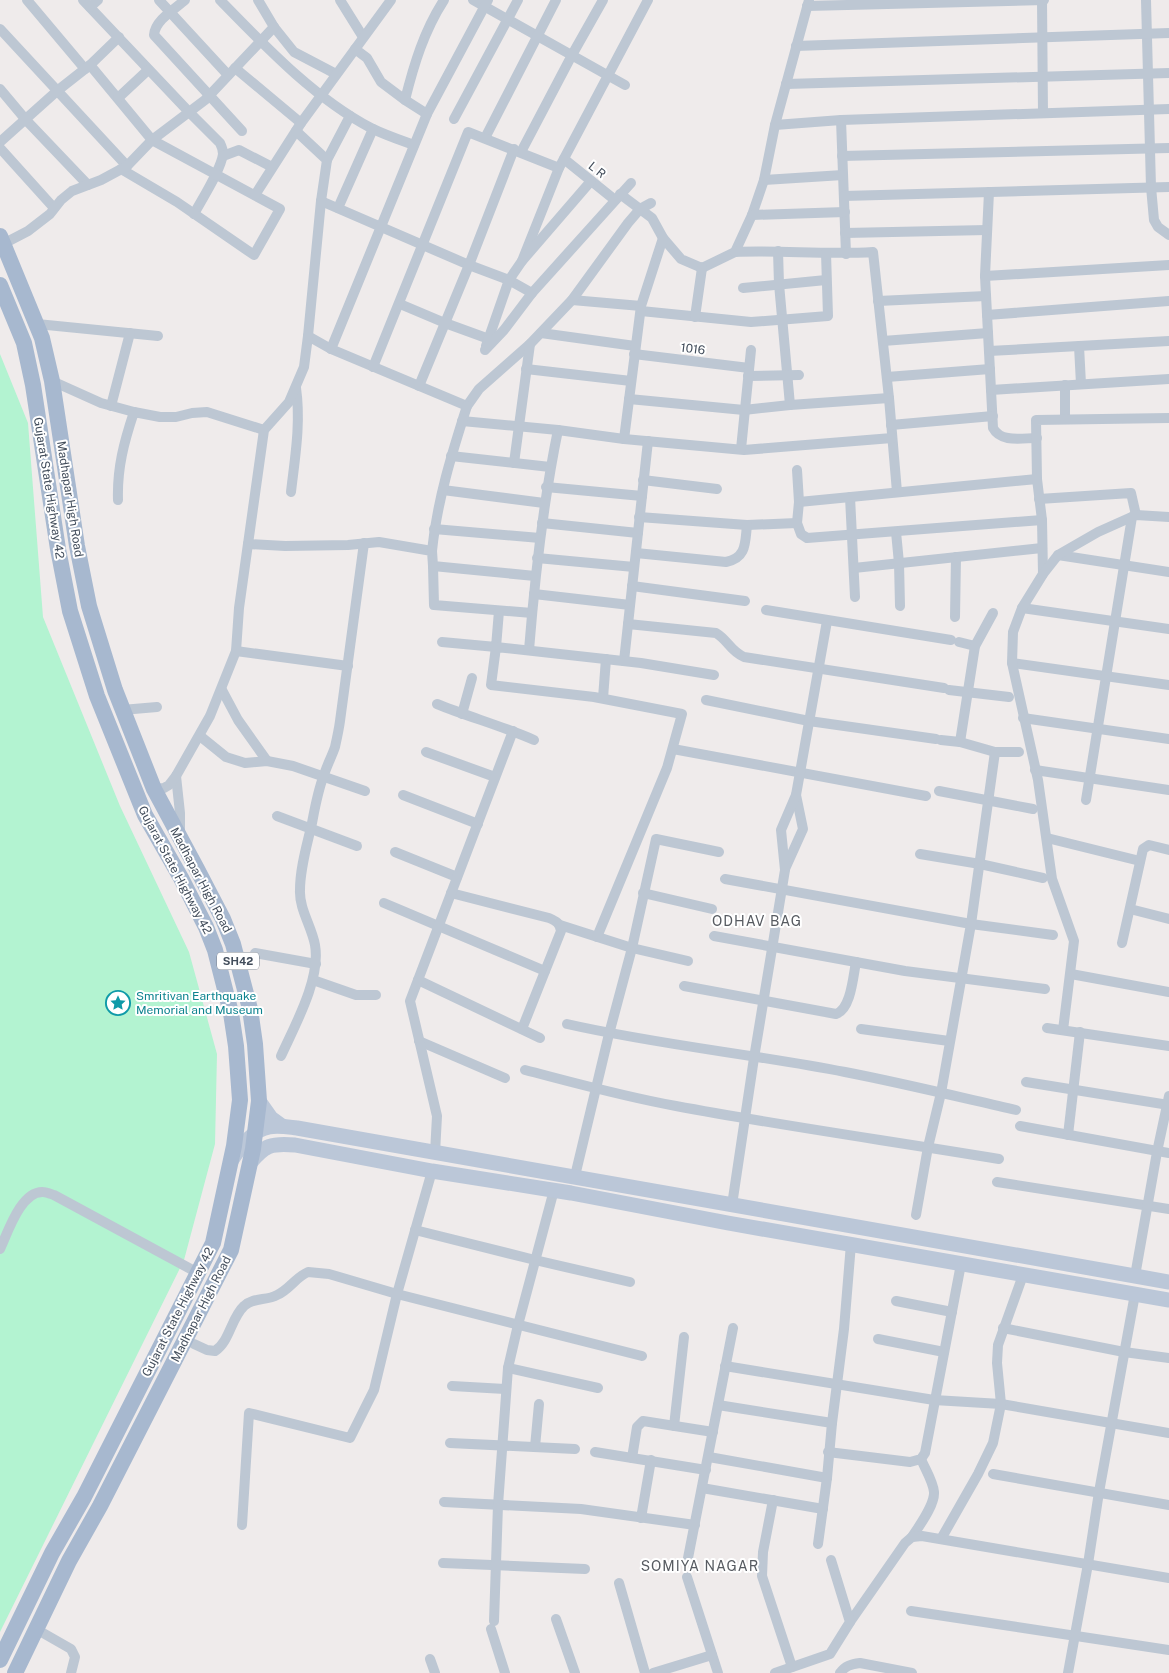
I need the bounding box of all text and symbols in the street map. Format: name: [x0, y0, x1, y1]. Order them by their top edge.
street label: L R: [586, 159, 608, 181]
street label: 1016: [680, 341, 706, 357]
street label: Gujarat State Highway 42: [31, 416, 67, 560]
street label: Madhapar High Road: [54, 440, 86, 558]
street label: Gujarat State Highway 42: [135, 804, 215, 936]
street label: Madhapar High Road: [167, 825, 235, 935]
district label: ODHAV BAG: [712, 913, 802, 929]
road number: SH42: [217, 952, 259, 969]
place label: Smritivan Earthquake Memorial and Museum: [136, 989, 263, 1017]
place icon: Smritivan Earthquake Memorial and Museum: [105, 990, 131, 1016]
street label: Gujarat State Highway 42: [139, 1245, 217, 1379]
street label: Madhapar High Road: [168, 1254, 234, 1364]
district label: SOMIYA NAGAR: [641, 1558, 759, 1574]

